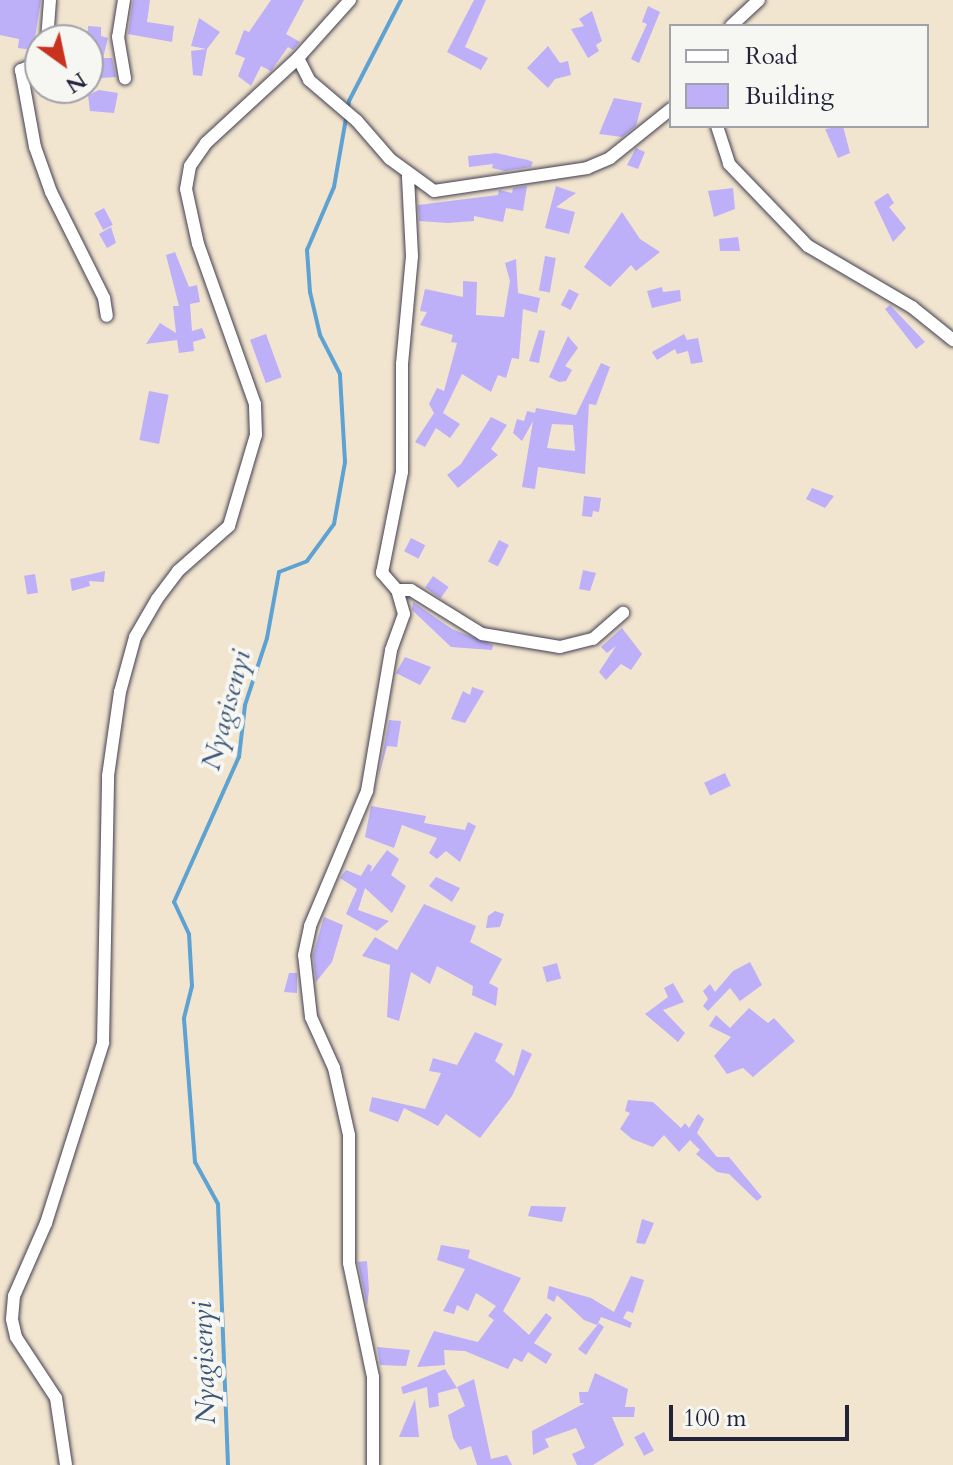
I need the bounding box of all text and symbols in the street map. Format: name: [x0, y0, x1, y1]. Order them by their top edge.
north arrow: [24, 24, 104, 104]
legend: [669, 24, 929, 128]
text: Road: [745, 40, 798, 73]
text: N: [60, 65, 92, 100]
text: Building: [745, 80, 834, 113]
water label: Nyagisenyi: [194, 646, 258, 774]
water label: Nyagisenyi: [185, 1301, 223, 1425]
scale bar: [673, 1389, 853, 1439]
text: 100 m: [683, 1402, 747, 1435]

